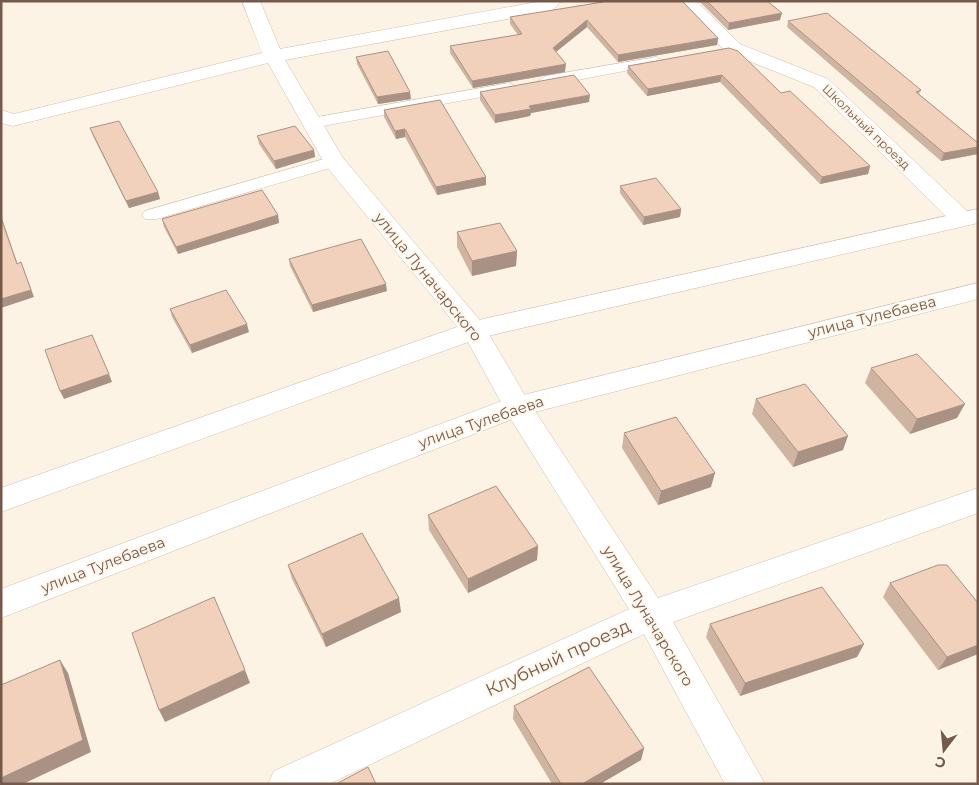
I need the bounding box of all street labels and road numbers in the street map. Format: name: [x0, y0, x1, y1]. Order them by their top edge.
street label: Школьный проезд: [819, 81, 914, 173]
street label: улица Луначарского: [370, 208, 486, 345]
street label: улица Тулебаева: [805, 291, 938, 342]
street label: улица Тулебаева: [415, 391, 546, 452]
street label: улица Тулебаева: [37, 532, 168, 597]
street label: улица Луначарского: [598, 541, 698, 689]
street label: Клубный проезд: [482, 615, 634, 701]

